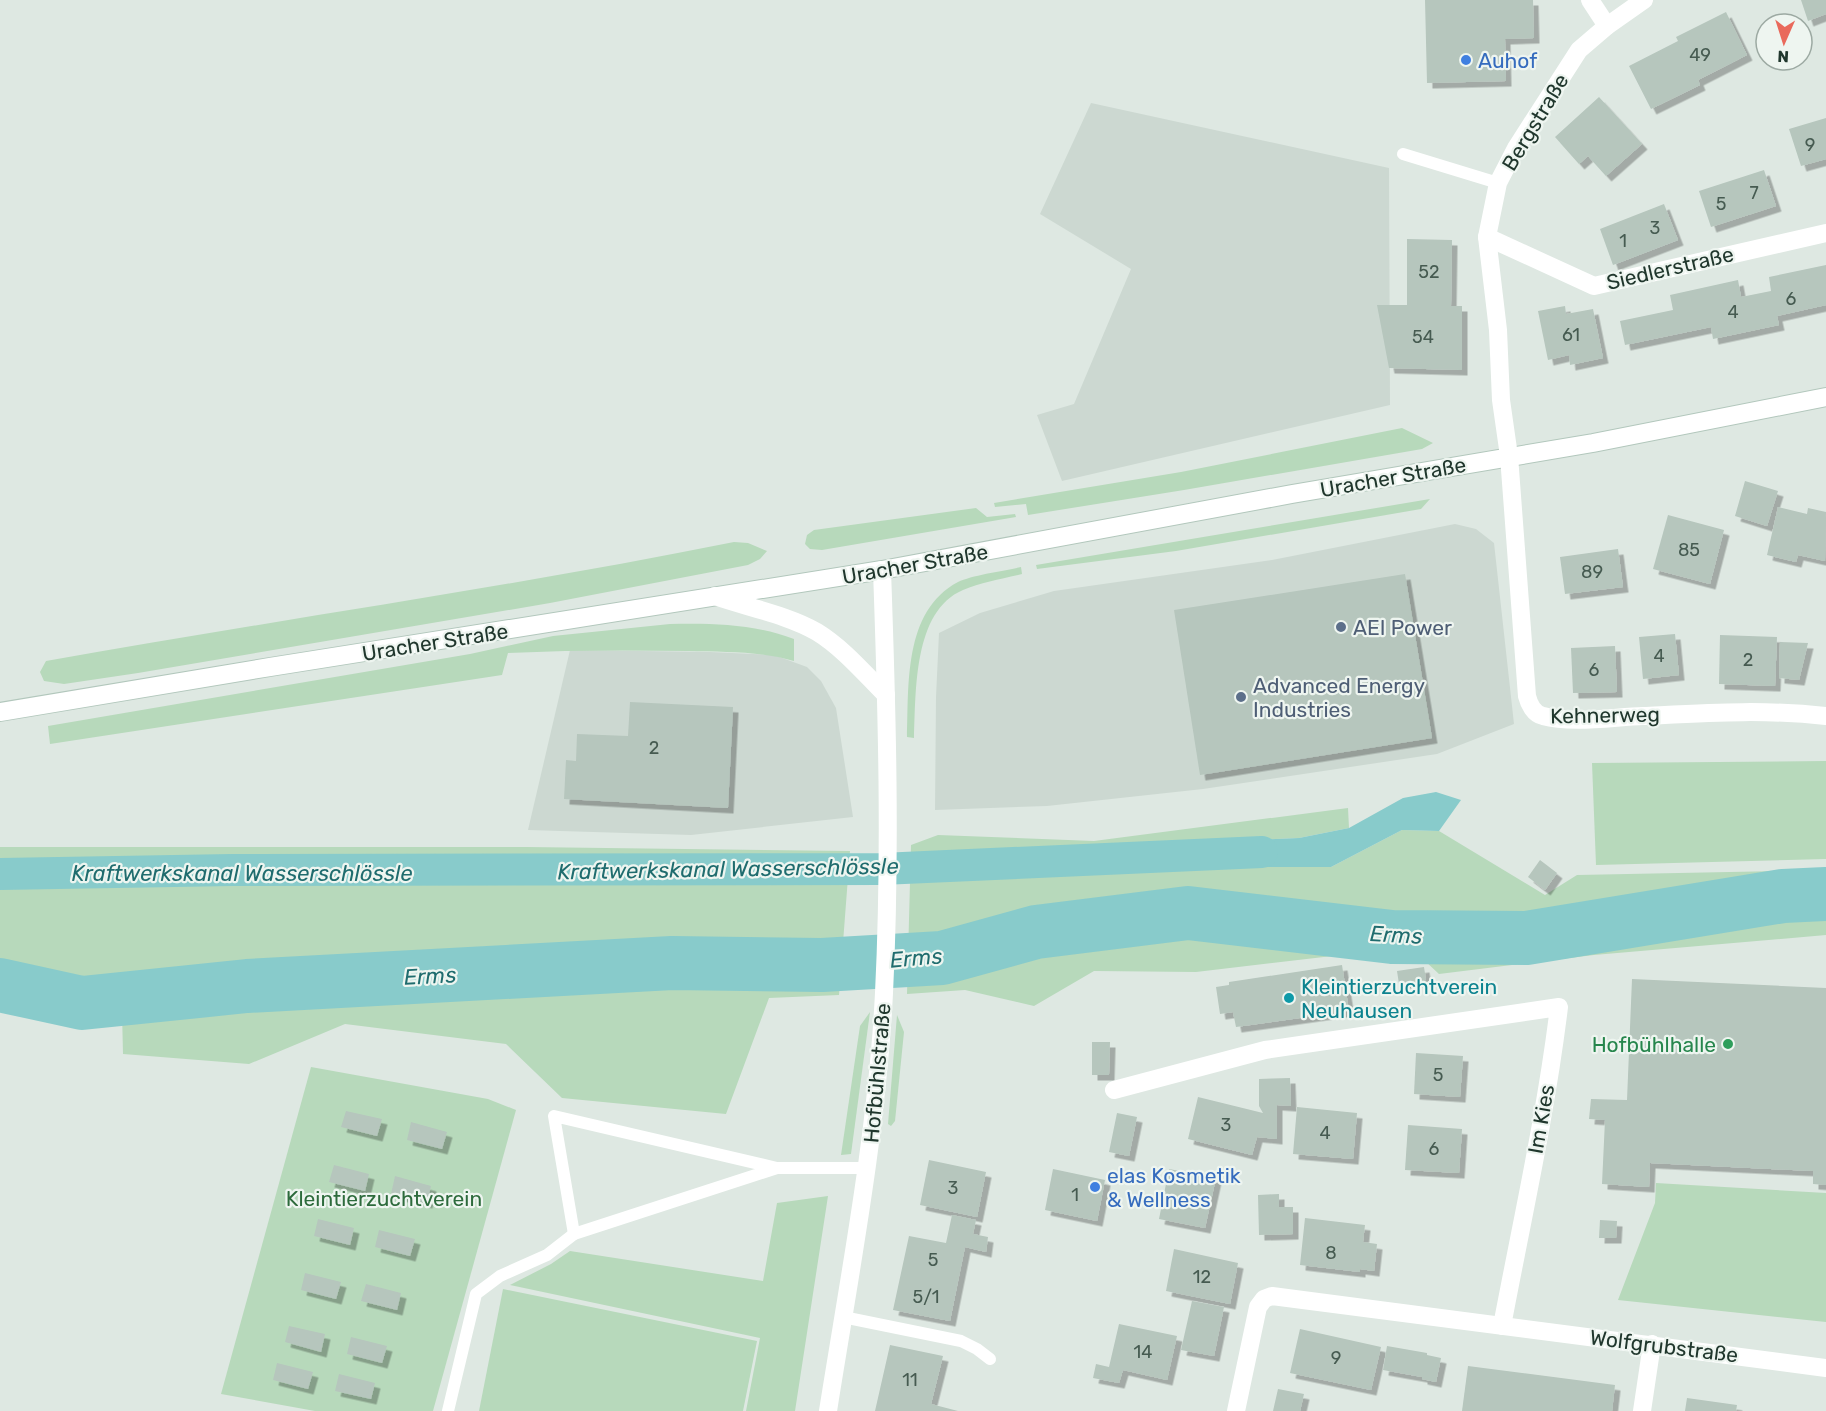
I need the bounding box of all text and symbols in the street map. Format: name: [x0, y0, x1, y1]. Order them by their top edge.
north arrow: [1754, 12, 1814, 72]
house number: 49: [1689, 44, 1711, 66]
text: N: [1777, 47, 1789, 66]
place label: Auhof: [1478, 48, 1537, 73]
marker: Auhof: [1459, 53, 1473, 67]
street label: Bergstraße: [1496, 69, 1574, 175]
house number: 9: [1805, 134, 1815, 156]
house number: 7: [1749, 182, 1759, 204]
house number: 5: [1716, 193, 1726, 215]
house number: 3: [1650, 217, 1660, 239]
house number: 1: [1619, 230, 1627, 252]
street label: Siedlerstraße: [1604, 241, 1736, 295]
house number: 52: [1418, 261, 1440, 283]
house number: 6: [1786, 288, 1797, 310]
house number: 4: [1727, 301, 1739, 323]
house number: 61: [1562, 324, 1580, 346]
house number: 54: [1412, 326, 1434, 348]
street label: Uracher Straße: [1318, 452, 1468, 502]
street label: Uracher Straße: [840, 539, 990, 589]
house number: 85: [1678, 539, 1700, 561]
house number: 89: [1581, 561, 1603, 583]
place label: AEI Power: [1353, 615, 1452, 640]
street label: Uracher Straße: [360, 618, 510, 666]
marker: AEI Power: [1334, 620, 1348, 634]
house number: 4: [1653, 645, 1665, 667]
house number: 2: [1743, 649, 1753, 671]
house number: 6: [1589, 659, 1600, 681]
place label: Advanced Energy Industries: [1253, 673, 1425, 722]
marker: Advanced Energy Industries: [1234, 690, 1248, 704]
street label: Kehnerweg: [1550, 702, 1660, 728]
house number: 2: [649, 737, 659, 759]
water label: Kraftwerkskanal Wasserschlössle: [557, 853, 899, 885]
water label: Kraftwerkskanal Wasserschlössle: [71, 860, 413, 887]
water label: Erms: [1369, 920, 1423, 950]
water label: Erms: [889, 942, 943, 974]
water label: Erms: [403, 961, 457, 991]
place label: Kleintierzuchtverein Neuhausen: [1301, 974, 1497, 1023]
marker: Kleintierzuchtverein Neuhausen: [1282, 991, 1296, 1005]
street label: Hofbühlstraße: [858, 1002, 896, 1144]
place label: Hofbühlhalle: [1592, 1032, 1716, 1057]
marker: Hofbühlhalle: [1721, 1037, 1735, 1051]
house number: 5: [1433, 1064, 1443, 1086]
street label: Im Kies: [1523, 1082, 1559, 1156]
house number: 3: [1221, 1114, 1231, 1136]
house number: 4: [1319, 1122, 1331, 1144]
house number: 6: [1429, 1138, 1440, 1160]
place label: elas Kosmetik & Wellness: [1107, 1163, 1241, 1212]
house number: 3: [948, 1177, 958, 1199]
marker: elas Kosmetik & Wellness: [1088, 1180, 1102, 1194]
house number: 1: [1071, 1184, 1079, 1206]
park label: Kleintierzuchtverein: [286, 1186, 482, 1211]
house number: 8: [1325, 1242, 1337, 1264]
house number: 5: [928, 1249, 938, 1271]
house number: 12: [1193, 1266, 1211, 1288]
house number: 5/1: [913, 1286, 939, 1308]
street label: Wolfgrubstraße: [1588, 1324, 1740, 1368]
house number: 14: [1134, 1341, 1152, 1363]
house number: 9: [1331, 1347, 1341, 1369]
house number: 11: [902, 1369, 918, 1391]

